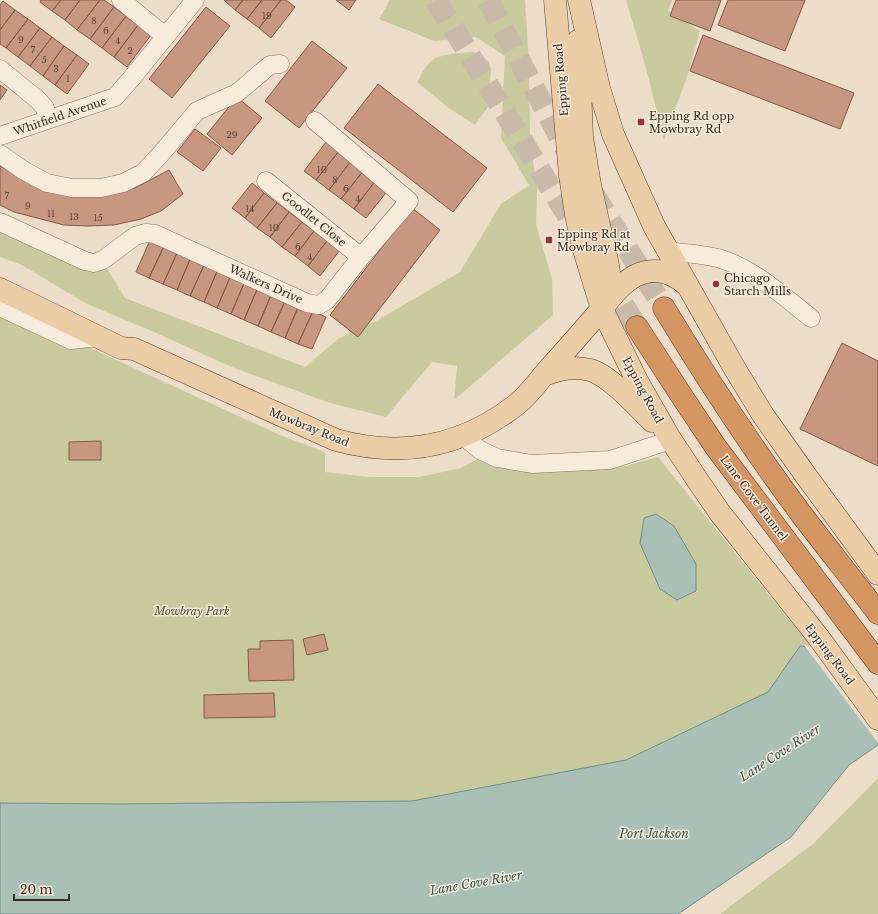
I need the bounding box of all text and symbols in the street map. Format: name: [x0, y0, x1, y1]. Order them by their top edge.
house number: 19: [262, 10, 272, 21]
house number: 8: [91, 15, 97, 26]
house number: 6: [103, 25, 109, 36]
house number: 9: [18, 34, 24, 45]
house number: 4: [115, 35, 121, 46]
street label: Epping Road: [551, 42, 571, 117]
house number: 7: [31, 44, 36, 55]
house number: 2: [127, 45, 133, 56]
house number: 5: [41, 54, 47, 65]
house number: 3: [53, 63, 59, 74]
house number: 1: [66, 73, 70, 84]
street label: Whitfield Avenue: [11, 93, 108, 139]
place label: Epping Rd opp Mowbray Rd: [649, 109, 734, 136]
marker: Epping Rd opp Mowbray Rd: [636, 117, 646, 127]
house number: 29: [226, 129, 238, 140]
house number: 10: [317, 164, 327, 175]
house number: 8: [332, 174, 338, 185]
house number: 6: [343, 183, 349, 194]
street label: Goodlet Close: [279, 189, 349, 249]
house number: 7: [5, 190, 10, 201]
house number: 4: [355, 193, 361, 204]
house number: 9: [25, 200, 31, 211]
house number: 14: [245, 203, 255, 214]
house number: 11: [47, 208, 55, 219]
house number: 13: [69, 211, 79, 222]
house number: 15: [93, 212, 103, 223]
house number: 10: [269, 222, 279, 233]
place label: Epping Rd at Mowbray Rd: [557, 227, 631, 254]
marker: Epping Rd at Mowbray Rd: [544, 235, 554, 245]
house number: 6: [295, 241, 301, 252]
house number: 4: [307, 251, 313, 262]
street label: Walkers Drive: [226, 261, 305, 306]
place label: Chicago Starch Mills: [724, 271, 791, 298]
marker: Chicago Starch Mills: [711, 279, 721, 289]
street label: Epping Road: [620, 354, 667, 426]
street label: Mowbray Road: [267, 404, 352, 450]
street label: Lane Cove Tunnel: [717, 453, 791, 544]
park label: Mowbray Park: [153, 604, 230, 618]
street label: Epping Road: [802, 621, 858, 688]
water label: Lane Cove River: [736, 721, 823, 785]
water label: Port Jackson: [618, 826, 689, 841]
water label: Lane Cove River: [428, 867, 524, 898]
scale bar: [14, 876, 69, 902]
text: 20 m: [20, 882, 52, 897]

